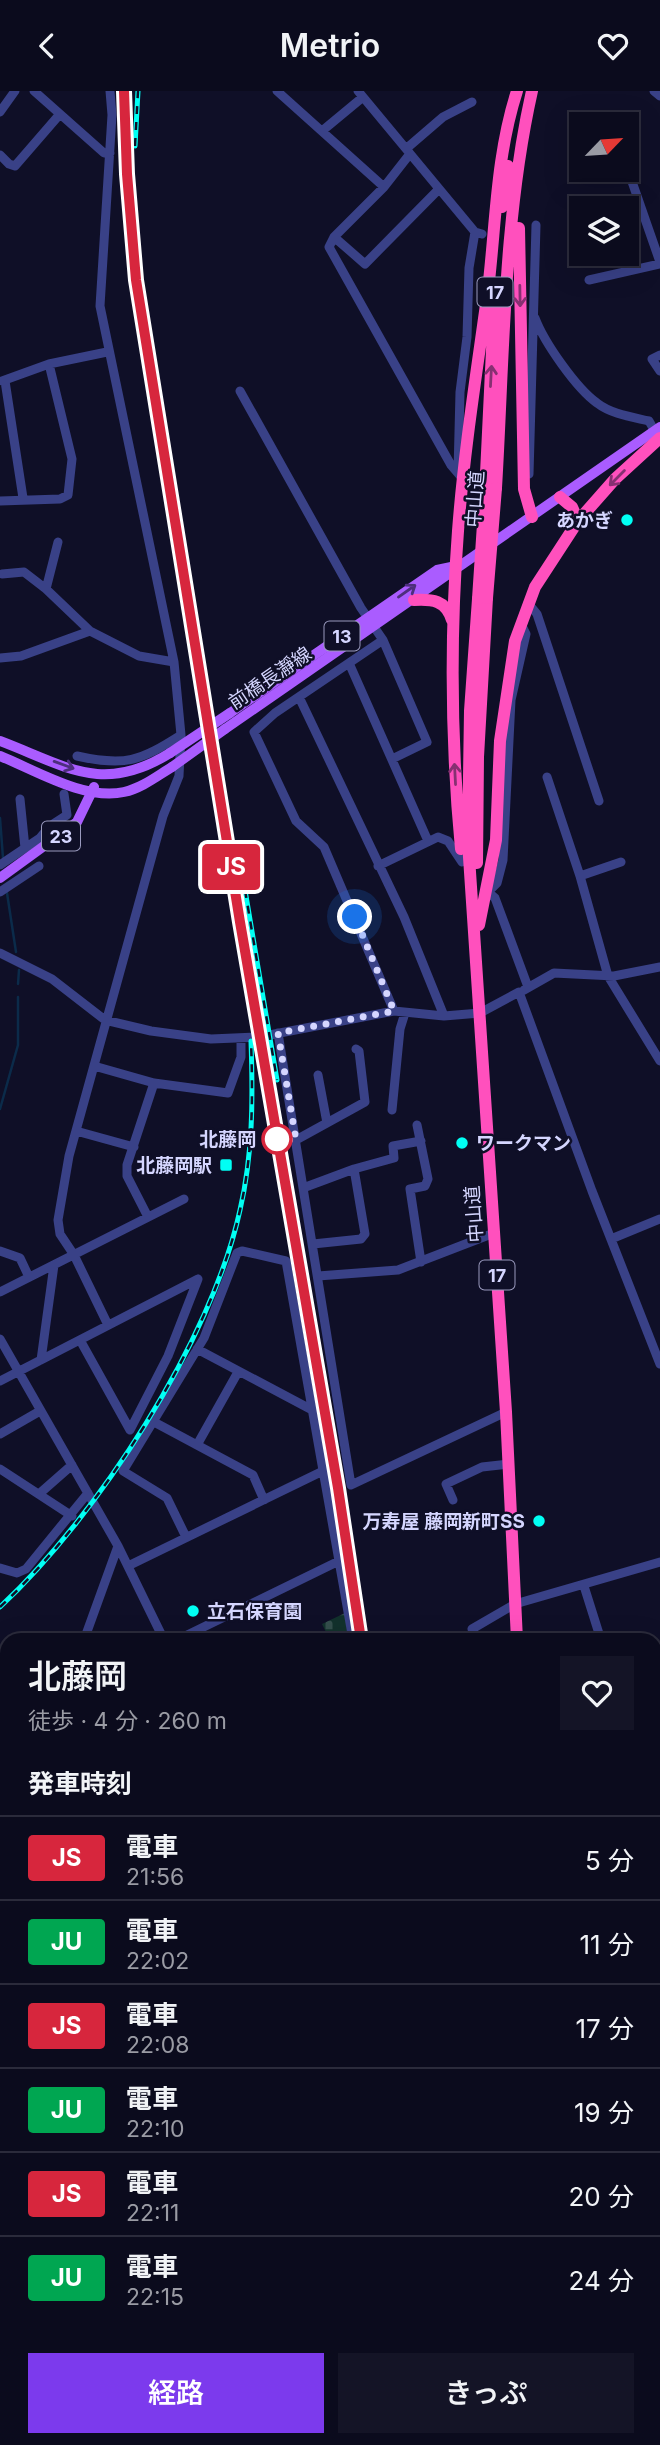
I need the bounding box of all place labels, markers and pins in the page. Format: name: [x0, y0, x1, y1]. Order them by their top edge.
place label: あかぎ: [556, 509, 613, 532]
marker: あかぎ: [619, 512, 635, 528]
marker: 北藤岡: [262, 1124, 292, 1154]
place label: 北藤岡: [199, 1128, 256, 1151]
place label: ワークマン: [476, 1132, 571, 1155]
marker: ワークマン: [454, 1135, 470, 1151]
place label: 北藤岡駅: [136, 1154, 212, 1177]
marker: 北藤岡駅: [218, 1157, 234, 1173]
place label: 万寿屋 藤岡新町SS: [363, 1510, 525, 1533]
marker: 万寿屋 藤岡新町SS: [531, 1513, 547, 1529]
place label: 立石保育園: [207, 1600, 302, 1623]
marker: 立石保育園: [185, 1603, 201, 1619]

